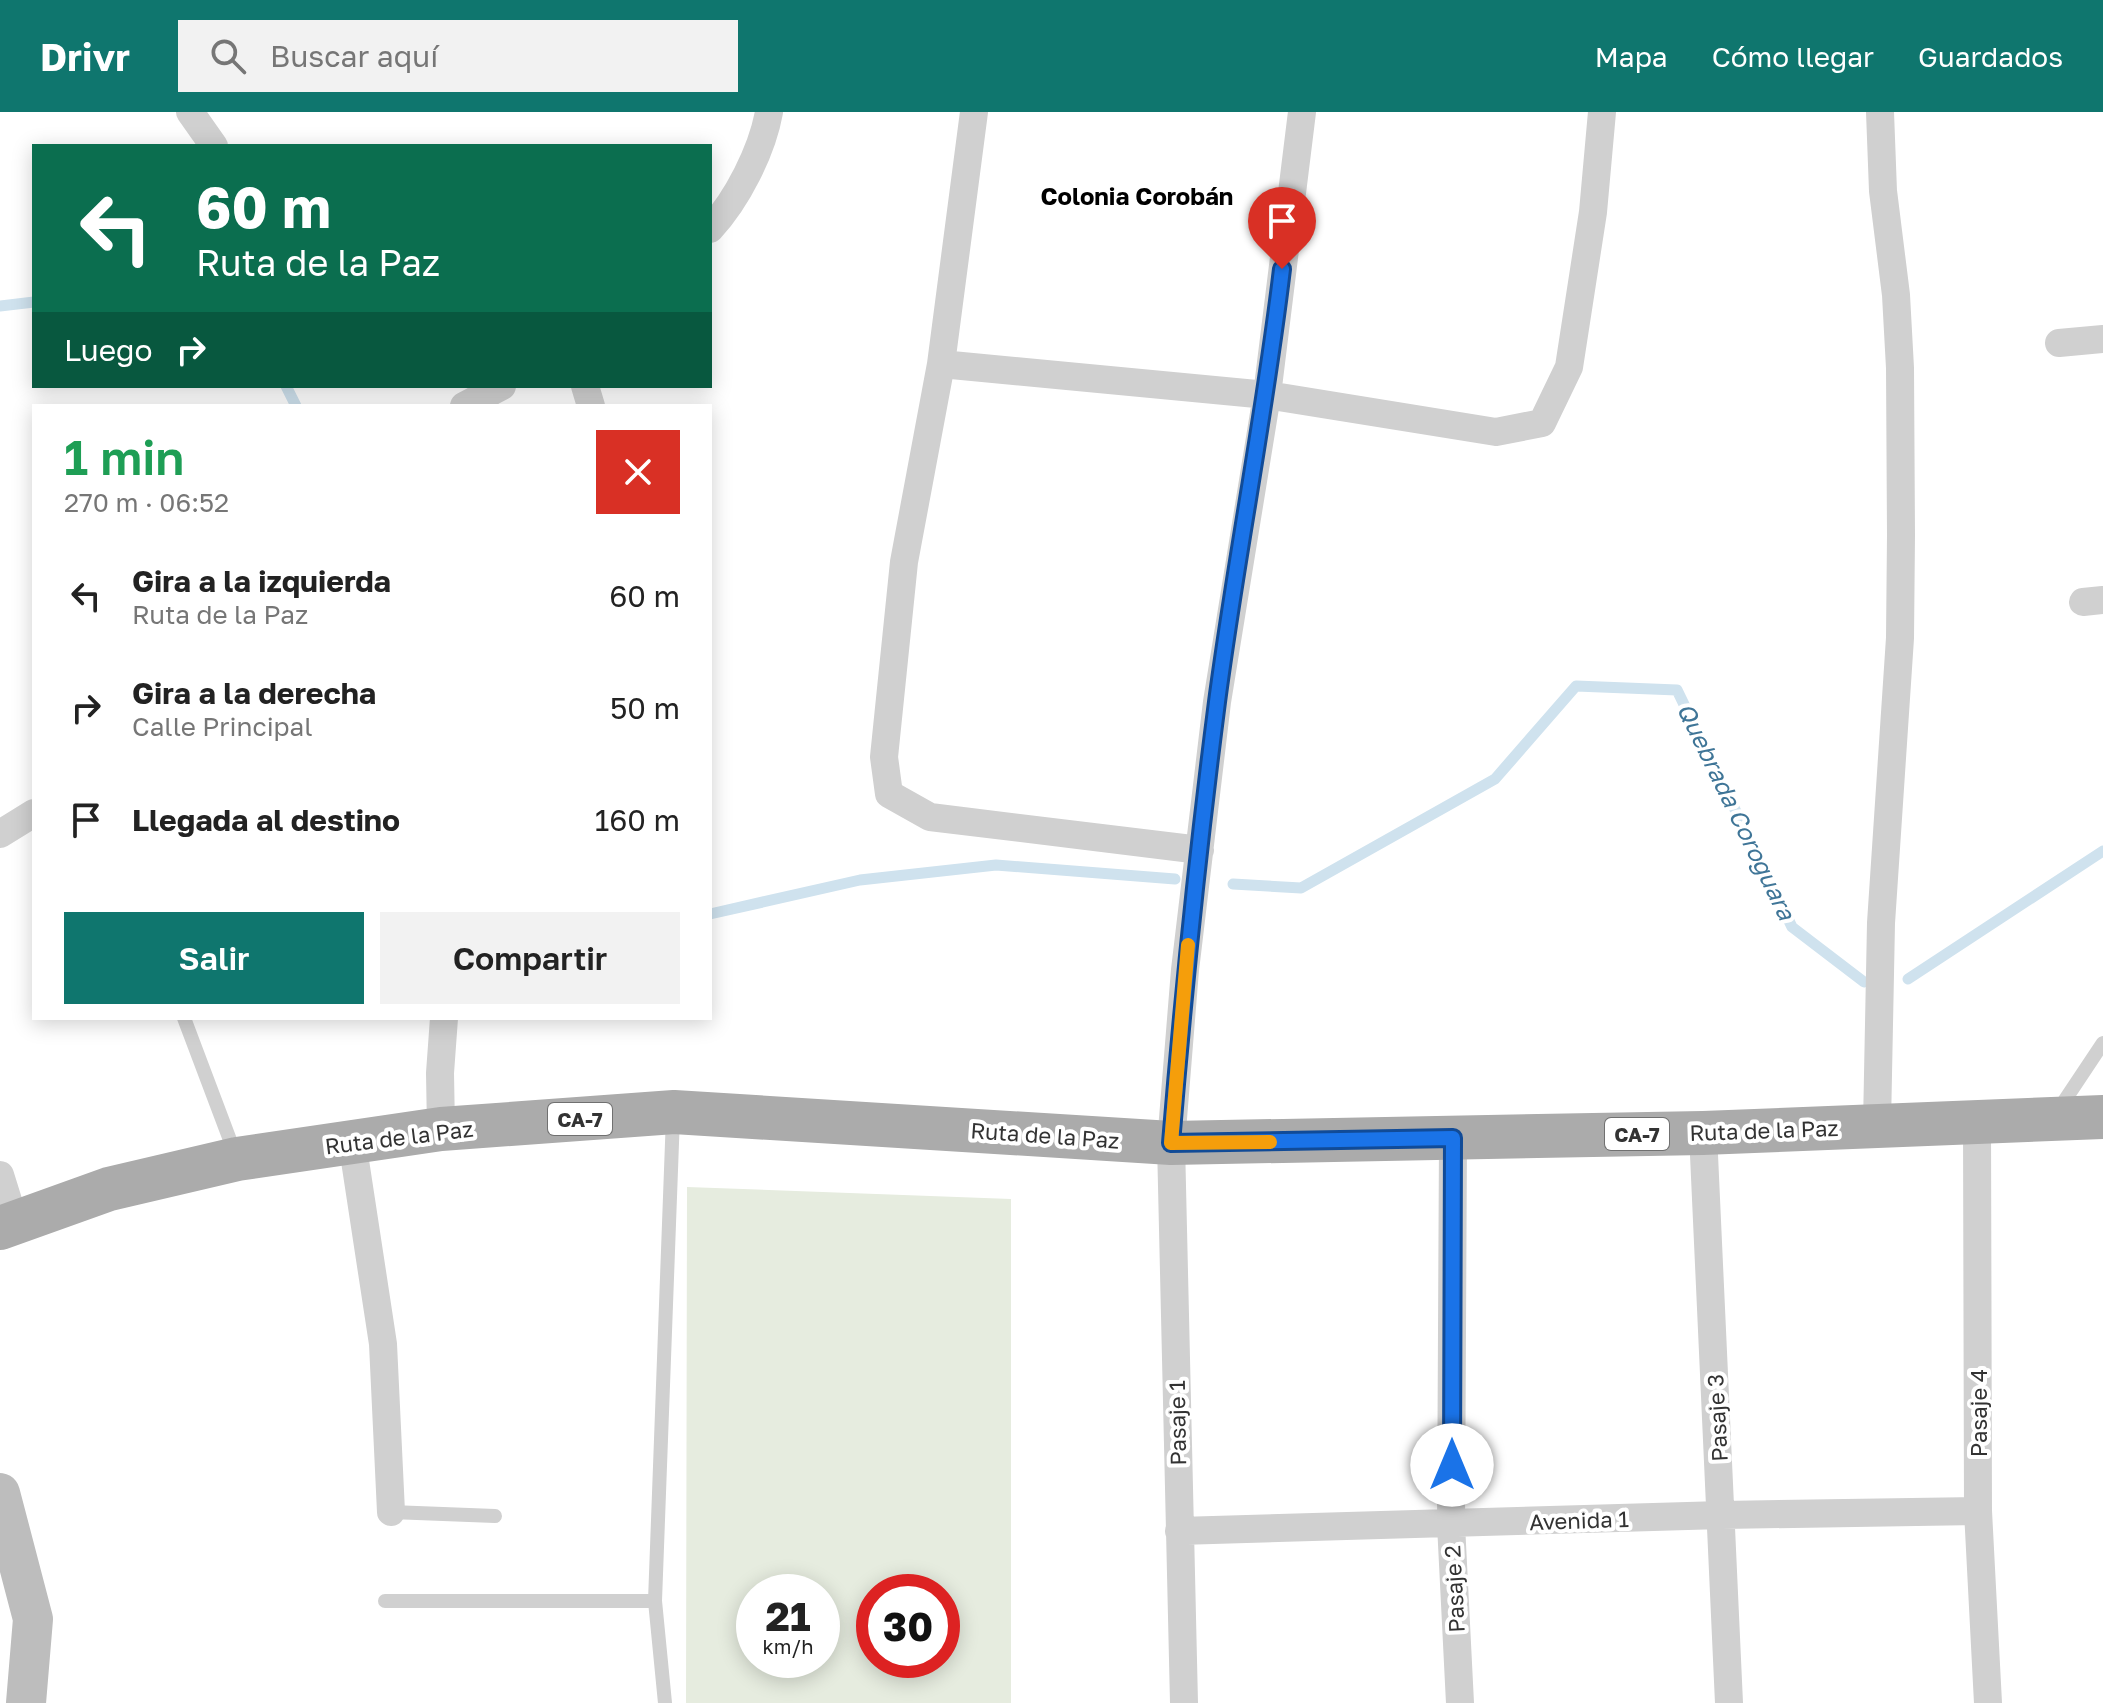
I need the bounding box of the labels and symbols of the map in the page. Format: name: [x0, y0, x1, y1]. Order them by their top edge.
district label: Colonia Corobán: [1041, 181, 1233, 210]
pin: [1248, 187, 1316, 269]
water label: Quebrada Coroguara: [1671, 698, 1803, 926]
road number: CA-7: [548, 1103, 612, 1135]
street label: Ruta de la Paz: [1689, 1114, 1839, 1146]
street label: Ruta de la Paz: [323, 1115, 475, 1159]
street label: Ruta de la Paz: [970, 1116, 1120, 1154]
road number: CA-7: [1605, 1118, 1669, 1150]
street label: Pasaje 4: [1965, 1369, 1992, 1457]
street label: Pasaje 3: [1701, 1373, 1733, 1463]
street label: Pasaje 1: [1163, 1380, 1191, 1466]
position arrow: [1410, 1423, 1494, 1507]
street label: Avenida 1: [1529, 1505, 1630, 1535]
street label: Pasaje 2: [1438, 1545, 1470, 1633]
speed limit sign: 30: [856, 1574, 960, 1678]

